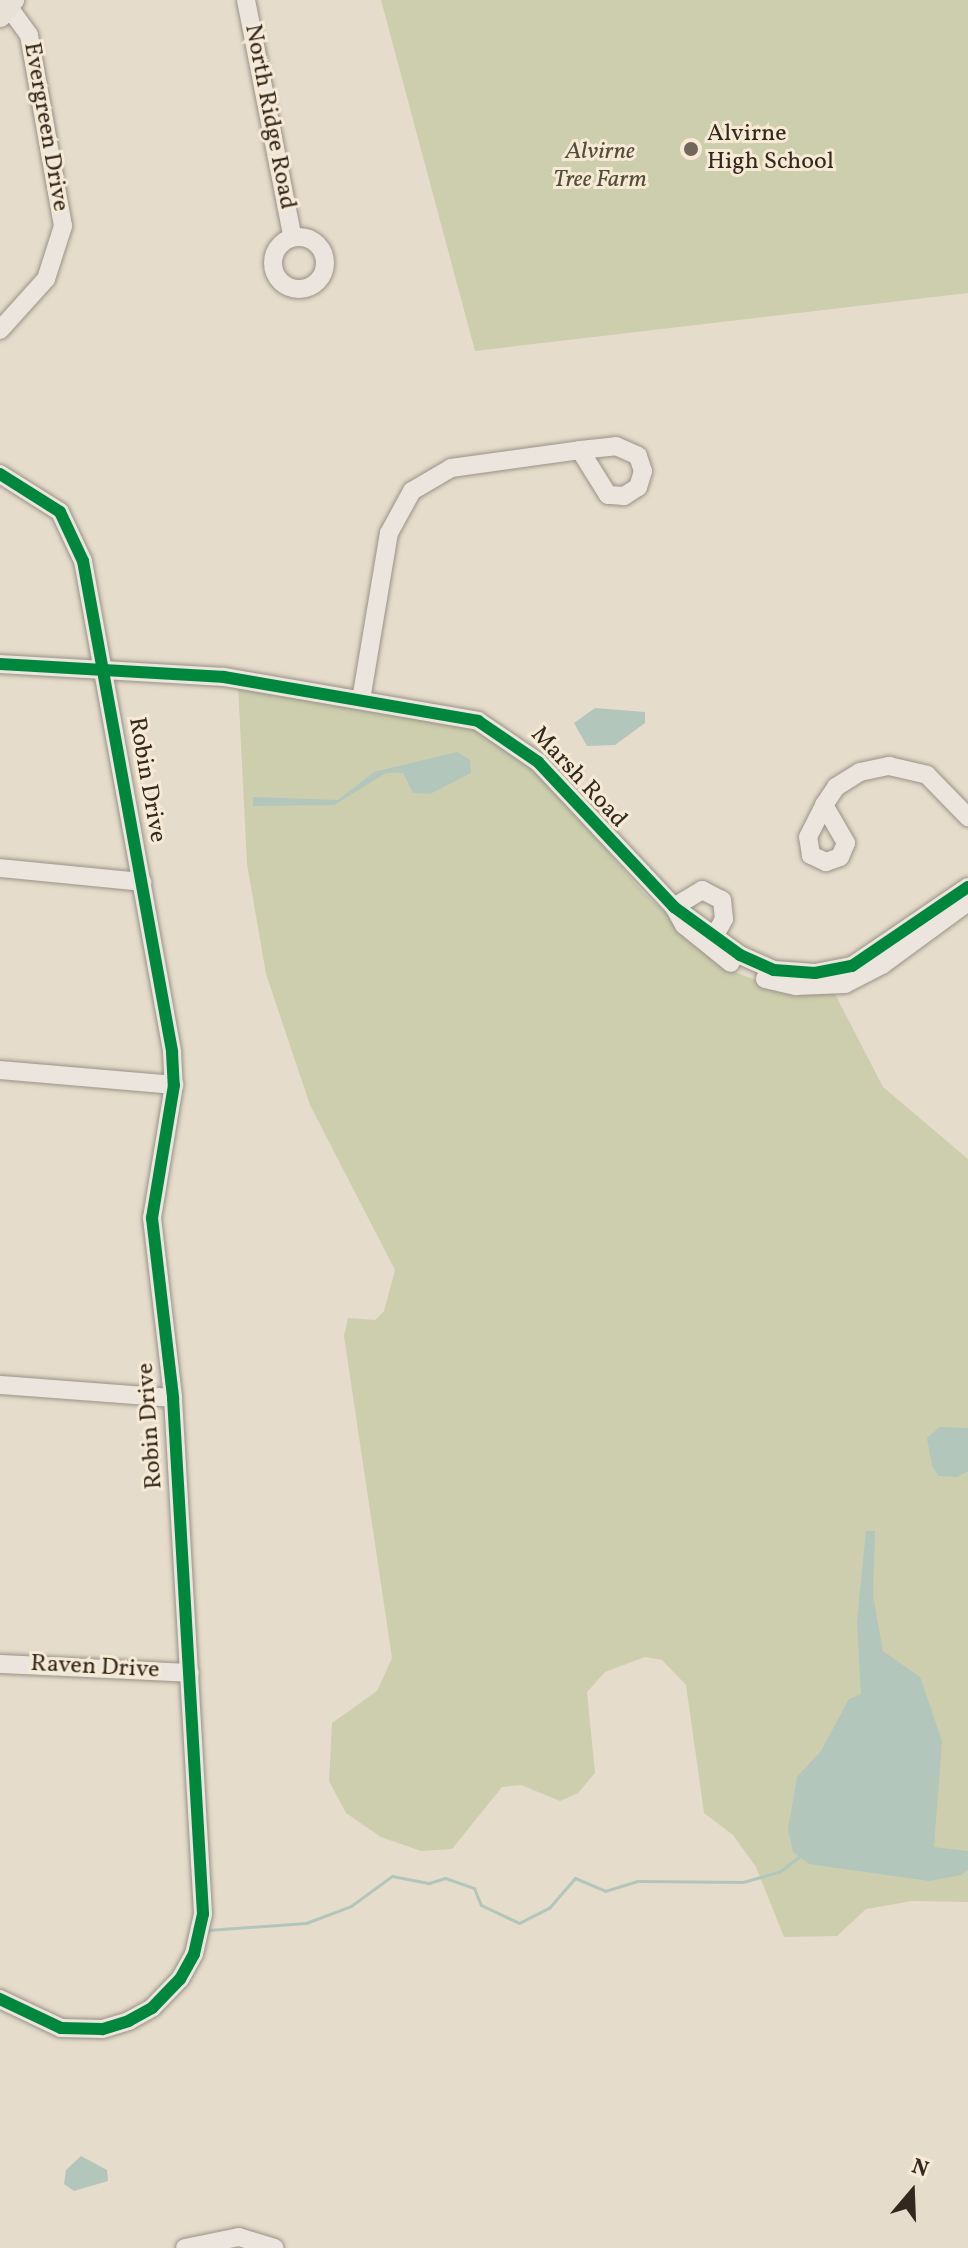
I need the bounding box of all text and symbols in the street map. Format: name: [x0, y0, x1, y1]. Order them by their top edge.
street label: North Ridge Road: [237, 22, 301, 212]
street label: Evergreen Drive: [16, 40, 74, 214]
place label: Alvirne High School: [707, 121, 834, 177]
park label: Alvirne Tree Farm: [553, 139, 647, 195]
marker: Alvirne High School: [682, 140, 700, 158]
street label: Robin Drive: [121, 715, 171, 845]
street label: Marsh Road: [524, 721, 632, 835]
street label: Robin Drive: [132, 1362, 170, 1490]
street label: Raven Drive: [30, 1650, 160, 1686]
north arrow: [872, 2152, 952, 2232]
text: N: [907, 2152, 933, 2186]

